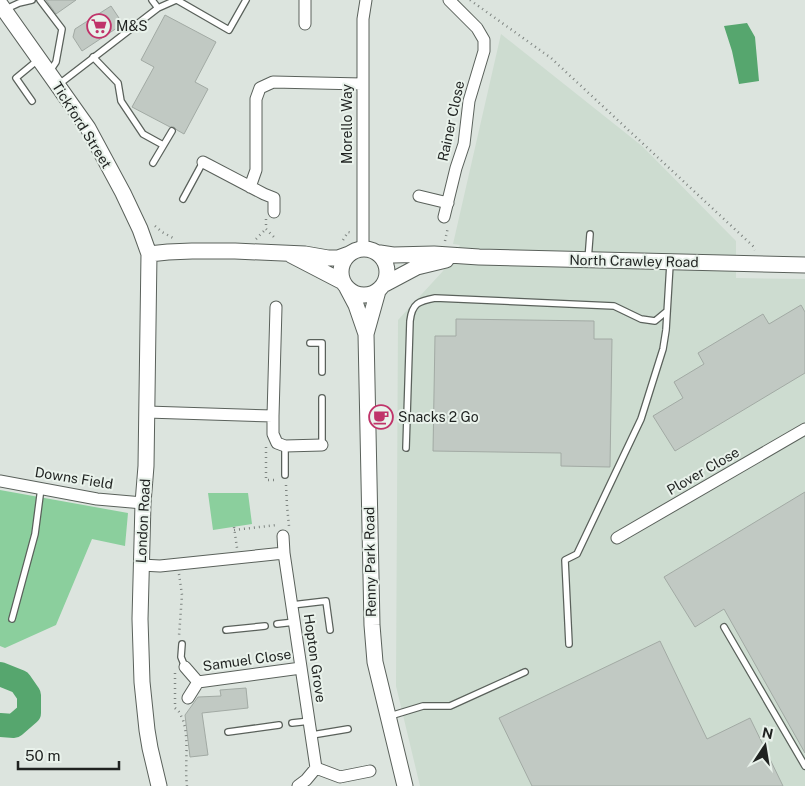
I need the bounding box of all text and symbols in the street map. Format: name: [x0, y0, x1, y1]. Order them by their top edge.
supermarket icon: M&S: [86, 13, 112, 39]
place label: M&S: [116, 18, 148, 34]
street label: Tickford Street: [49, 79, 115, 171]
street label: Rainer Close: [435, 79, 467, 163]
street label: Morello Way: [339, 83, 355, 164]
street label: North Crawley Road: [569, 252, 699, 270]
cafe icon: Snacks 2 Go: [368, 404, 394, 430]
place label: Snacks 2 Go: [398, 409, 479, 425]
street label: Plover Close: [664, 444, 742, 498]
street label: Downs Field: [34, 464, 114, 492]
street label: London Road: [133, 478, 153, 564]
street label: Renny Park Road: [361, 507, 379, 617]
street label: Hopton Grove: [301, 613, 329, 703]
street label: Samuel Close: [202, 646, 292, 674]
north arrow: [740, 721, 790, 771]
text: N: [761, 724, 775, 742]
scale bar: [18, 738, 119, 770]
text: 50 m: [25, 747, 60, 764]

